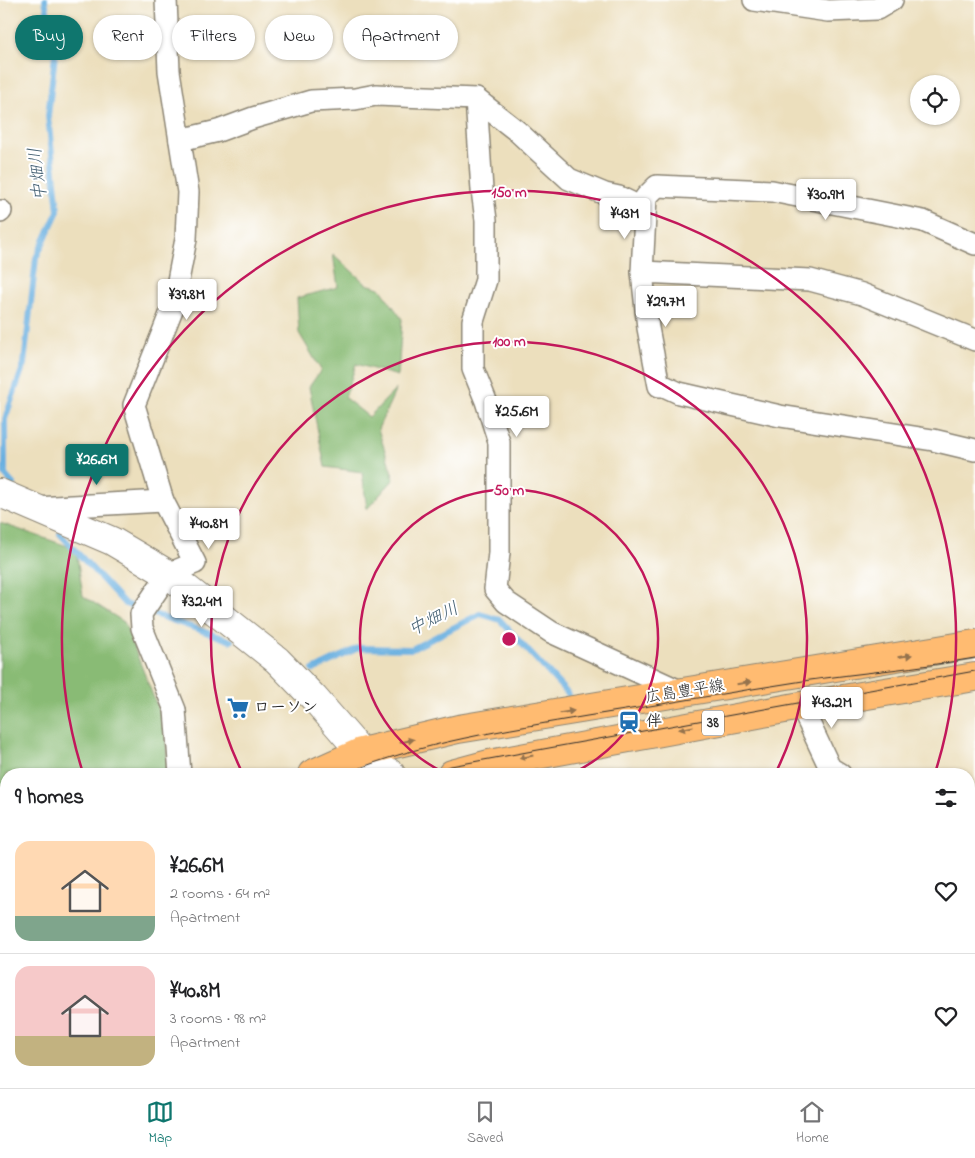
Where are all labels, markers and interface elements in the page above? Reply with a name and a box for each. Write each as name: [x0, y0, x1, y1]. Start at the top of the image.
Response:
chip: Buy: [15, 15, 83, 60]
chip: Rent: [93, 15, 162, 60]
chip: Filters: [172, 15, 255, 60]
chip: New: [265, 15, 333, 60]
chip: Apartment: [343, 15, 458, 60]
map controls: [910, 75, 960, 125]
button: locate: [910, 75, 960, 125]
water label: 中畑川: [23, 146, 55, 202]
pin: ¥30.9M: [785, 178, 867, 221]
text: 150 m: [491, 182, 527, 204]
text: ¥30.9M: [807, 183, 845, 207]
pin: ¥43M: [595, 198, 655, 240]
text: ¥43M: [610, 202, 640, 226]
pin: ¥39.8M: [146, 278, 228, 321]
text: ¥39.8M: [169, 283, 205, 307]
pin: ¥29.7M: [625, 286, 707, 328]
text: ¥29.7M: [647, 290, 685, 314]
text: 100 m: [492, 331, 526, 353]
pin: ¥25.6M: [476, 396, 558, 438]
text: ¥25.6M: [495, 400, 539, 424]
pin: ¥26.6M: [56, 444, 138, 486]
text: ¥26.6M: [76, 448, 118, 472]
text: 50 m: [494, 480, 525, 502]
pin: ¥40.8M: [168, 508, 250, 550]
text: ¥40.8M: [190, 512, 228, 536]
pin: ¥32.4M: [161, 586, 243, 628]
text: ¥32.4M: [182, 590, 222, 614]
water label: 中畑川: [404, 596, 464, 644]
centre of rings: [500, 630, 518, 648]
one-way arrow: [897, 652, 913, 660]
street label: 広島豊平線: [644, 674, 726, 710]
one-way arrow: [737, 678, 753, 686]
pin: ¥43.2M: [791, 686, 873, 729]
text: ¥43.2M: [812, 691, 852, 715]
supermarket icon: ローソン: [225, 695, 251, 721]
place label: ローソン: [254, 696, 318, 720]
one-way arrow: [559, 707, 575, 715]
station icon: 伴: [616, 709, 642, 735]
place label: 伴: [646, 710, 662, 734]
road number: 38: [702, 710, 724, 736]
one-way arrow: [677, 724, 693, 732]
one-way arrow: [400, 737, 415, 745]
one-way arrow: [517, 754, 533, 762]
text: 9 homes: [15, 783, 84, 813]
icon: filters: [932, 784, 960, 812]
text: ¥26.6M: [170, 852, 224, 882]
icon: home: [55, 861, 115, 921]
icon: heart: [932, 877, 960, 905]
text: 2 rooms · 64 m²: [170, 882, 270, 906]
text: Apartment: [170, 906, 240, 930]
text: ¥40.8M: [170, 977, 221, 1007]
icon: home: [55, 986, 115, 1046]
icon: heart: [932, 1002, 960, 1030]
text: 3 rooms · 98 m²: [170, 1007, 266, 1031]
text: Apartment: [170, 1031, 240, 1055]
tab: Map: [146, 1098, 174, 1149]
tab: Saved: [467, 1098, 503, 1149]
tab: Home: [796, 1098, 829, 1149]

